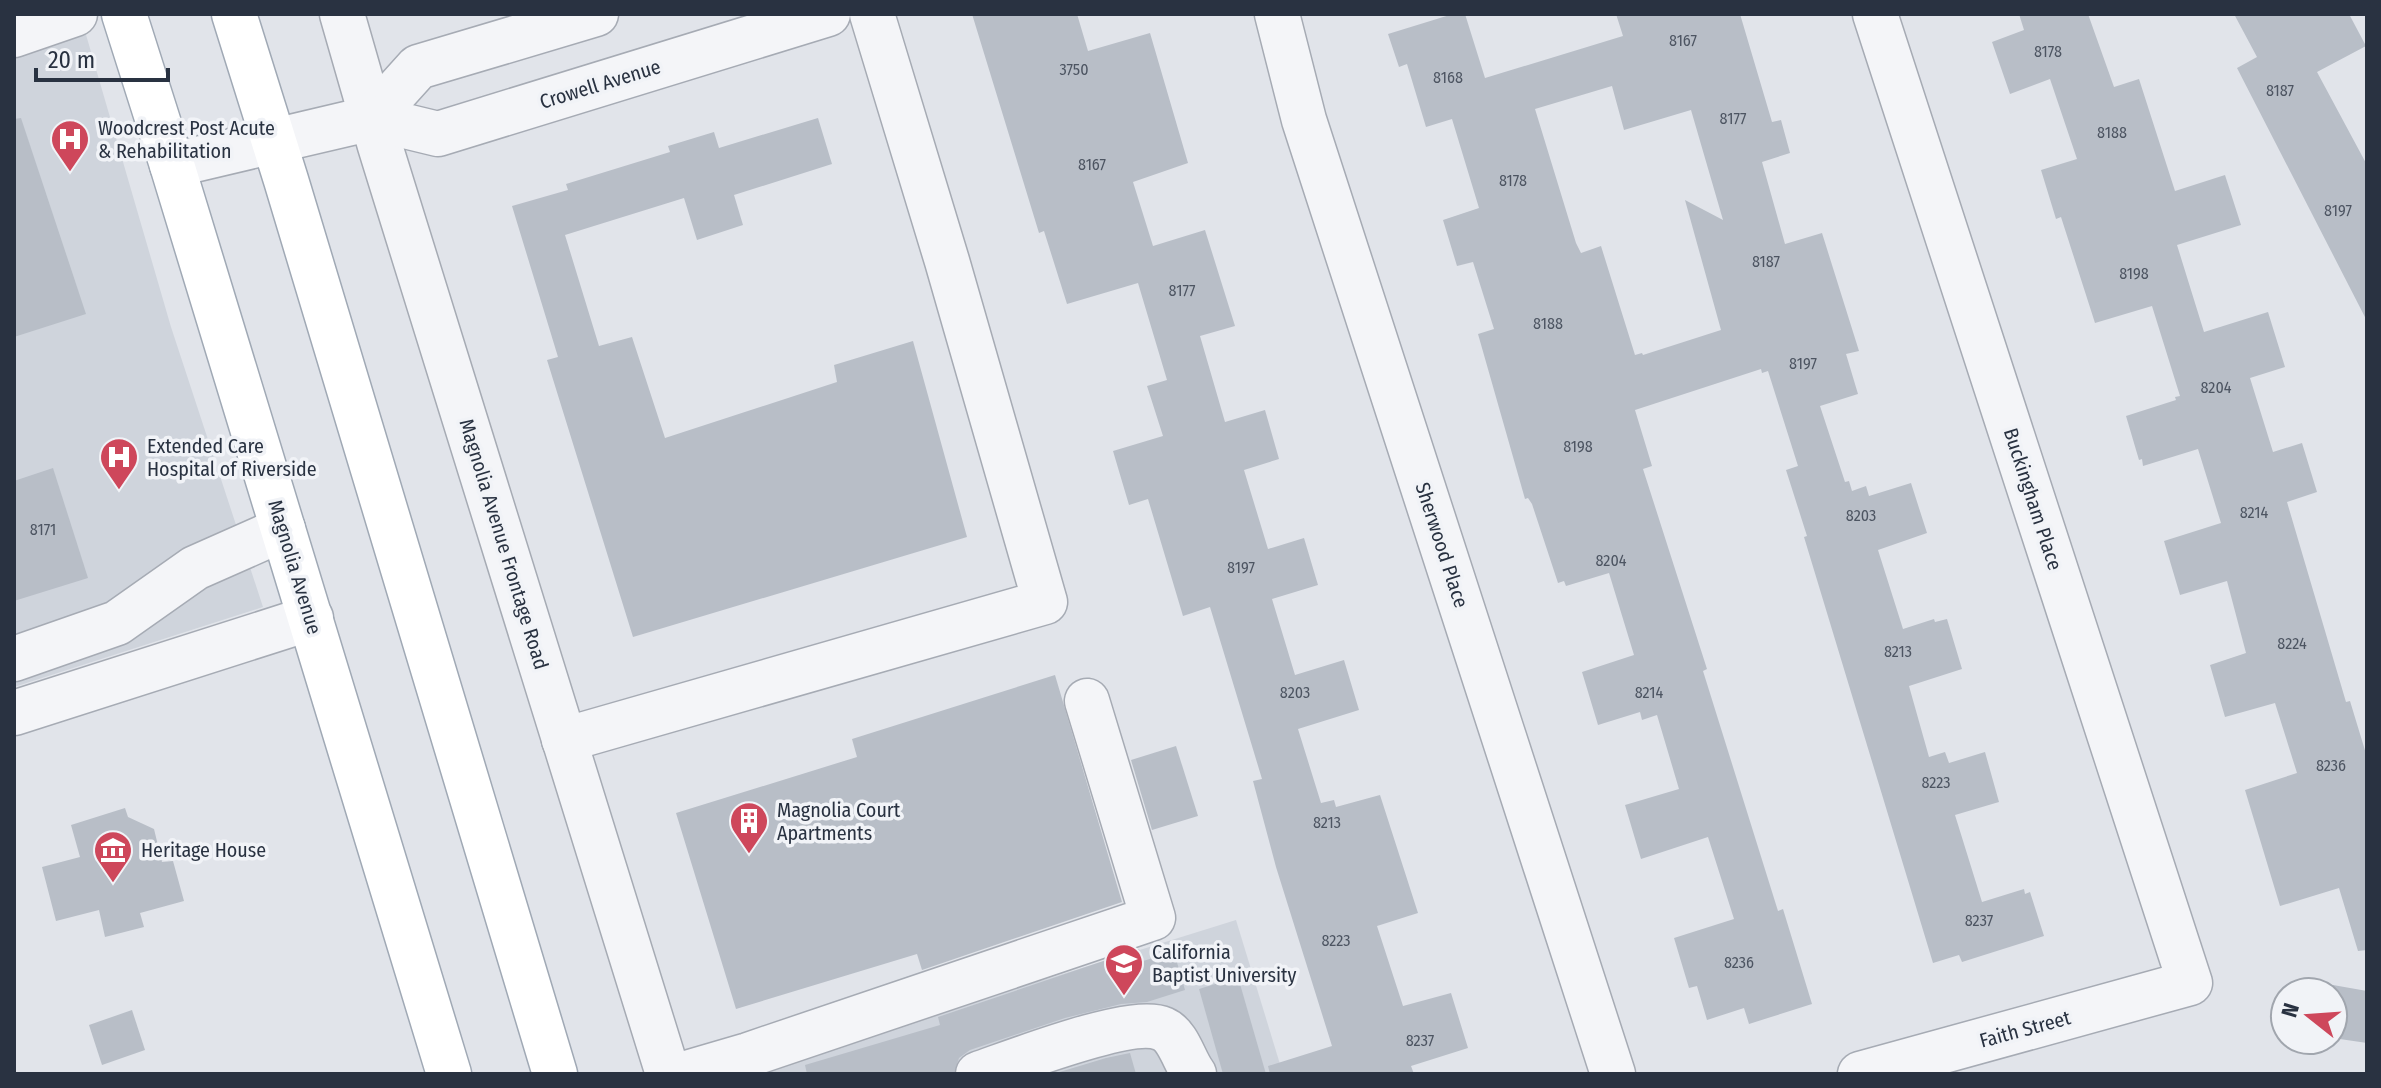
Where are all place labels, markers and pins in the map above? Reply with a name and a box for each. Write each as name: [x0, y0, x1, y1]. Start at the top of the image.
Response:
place label: Woodcrest Post Acute & Rehabilitation: [98, 116, 275, 163]
hospital icon: Woodcrest Post Acute & Rehabilitation: [49, 118, 91, 173]
place label: Extended Care Hospital of Riverside: [147, 434, 317, 481]
hospital icon: Extended Care Hospital of Riverside: [98, 436, 140, 491]
place label: Magnolia Court Apartments: [777, 798, 901, 845]
building icon: Magnolia Court Apartments: [728, 800, 770, 855]
museum icon: Heritage House: [92, 829, 134, 884]
place label: Heritage House: [141, 838, 266, 862]
place label: California Baptist University: [1152, 940, 1297, 987]
school or university icon: California Baptist University: [1103, 942, 1145, 997]

